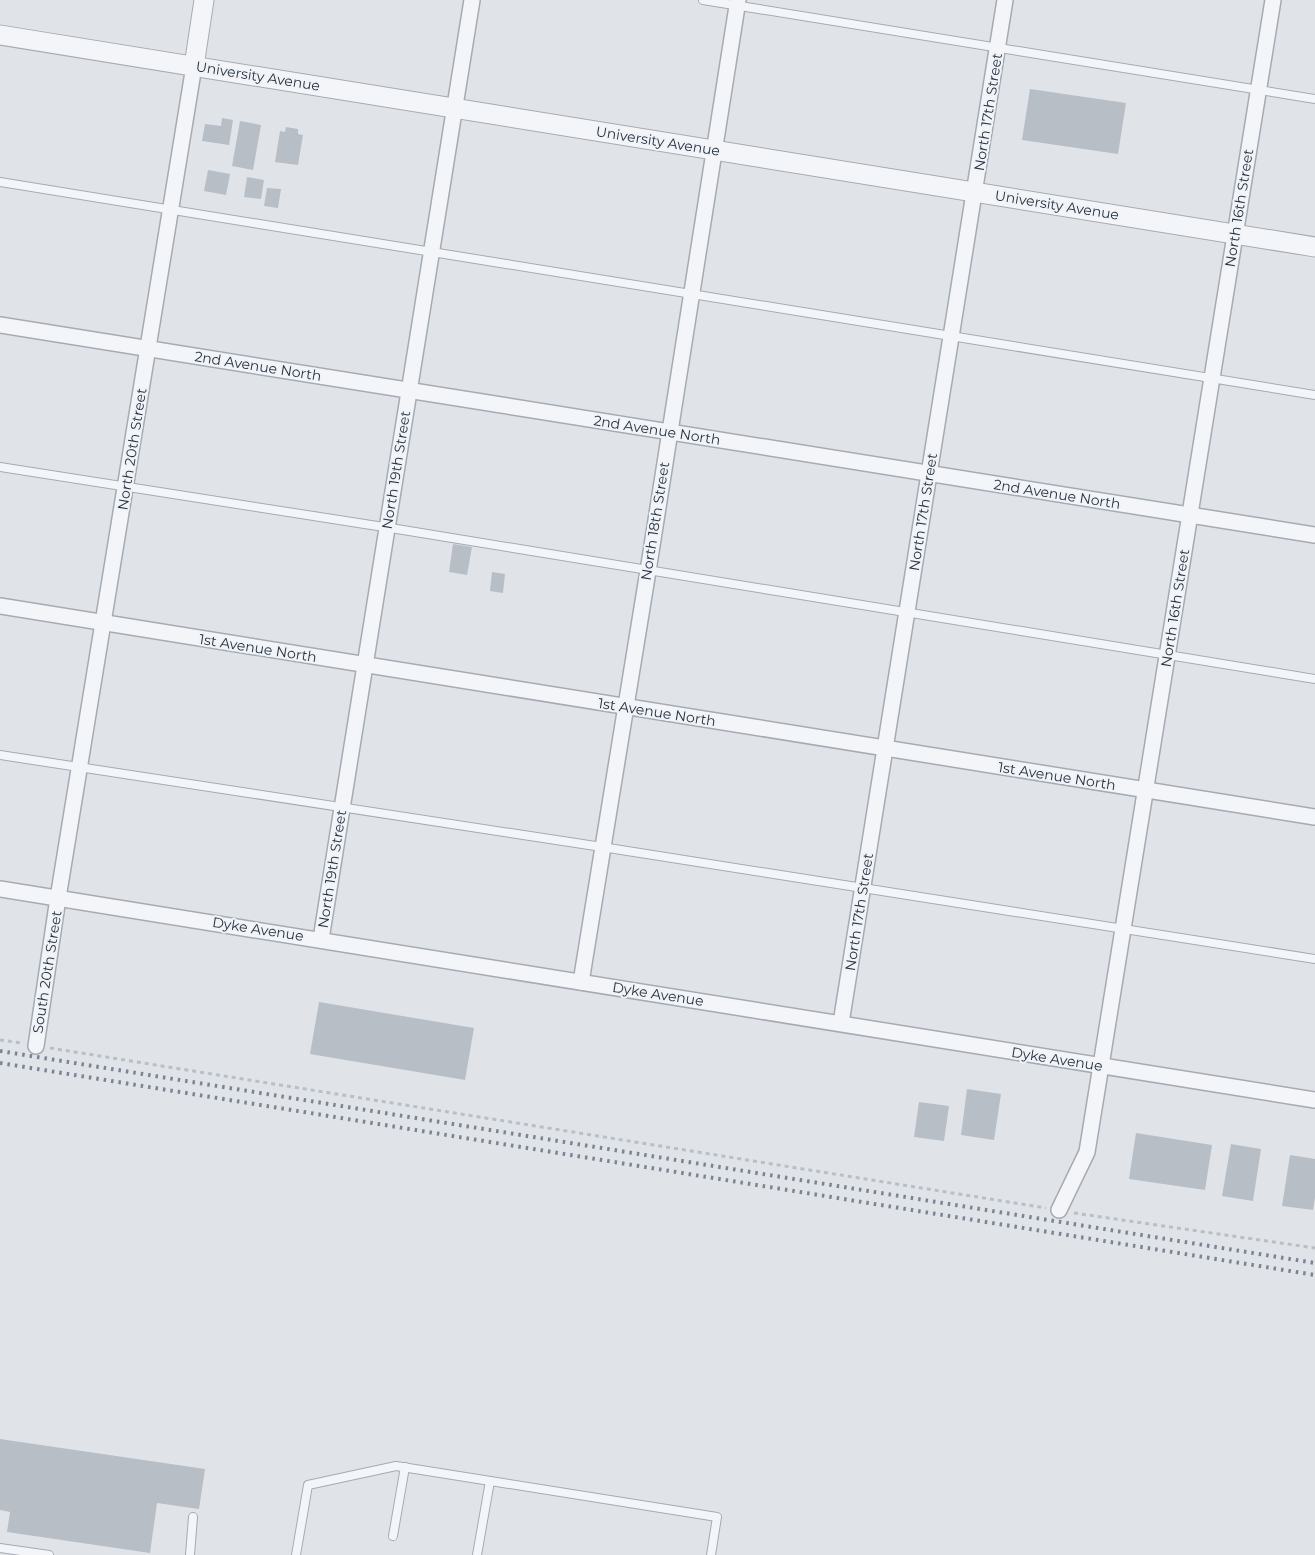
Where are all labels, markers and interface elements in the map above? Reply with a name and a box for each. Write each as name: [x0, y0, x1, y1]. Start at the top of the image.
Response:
street label: North 17th Street: [970, 52, 1006, 172]
street label: University Avenue: [195, 57, 321, 95]
street label: University Avenue: [595, 122, 721, 160]
street label: North 16th Street: [1221, 147, 1257, 268]
street label: University Avenue: [994, 186, 1120, 224]
street label: 2nd Avenue North: [193, 347, 323, 385]
street label: North 20th Street: [113, 386, 151, 511]
street label: North 19th Street: [378, 409, 414, 531]
street label: 2nd Avenue North: [592, 411, 722, 449]
street label: North 17th Street: [905, 452, 941, 572]
street label: North 18th Street: [637, 460, 673, 582]
street label: 2nd Avenue North: [992, 475, 1122, 513]
street label: North 16th Street: [1157, 547, 1193, 668]
street label: 1st Avenue North: [198, 630, 318, 666]
street label: 1st Avenue North: [597, 694, 717, 730]
street label: 1st Avenue North: [997, 758, 1117, 794]
street label: North 19th Street: [314, 808, 350, 930]
street label: North 17th Street: [841, 852, 877, 972]
street label: South 20th Street: [28, 909, 66, 1035]
street label: Dyke Avenue: [211, 913, 305, 945]
street label: Dyke Avenue: [611, 978, 705, 1010]
street label: Dyke Avenue: [1010, 1043, 1104, 1075]

